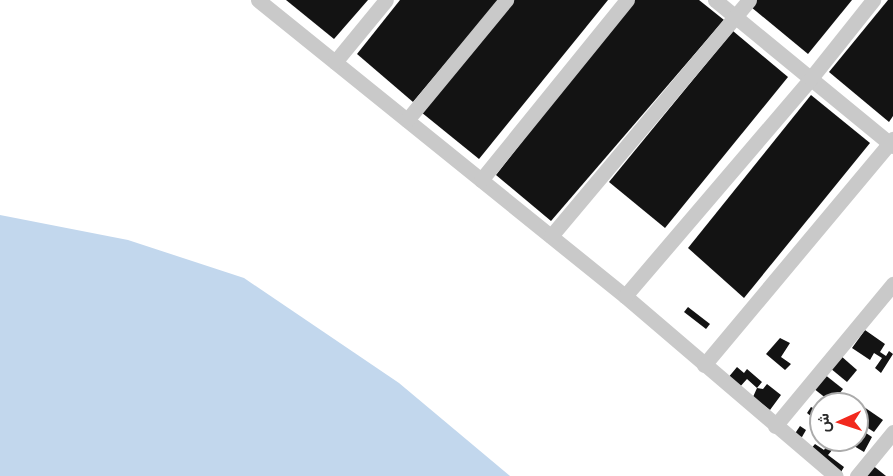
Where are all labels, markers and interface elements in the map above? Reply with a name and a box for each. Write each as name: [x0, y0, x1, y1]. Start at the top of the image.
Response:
north arrow: [809, 392, 869, 452]
text: ش: [812, 413, 835, 433]

